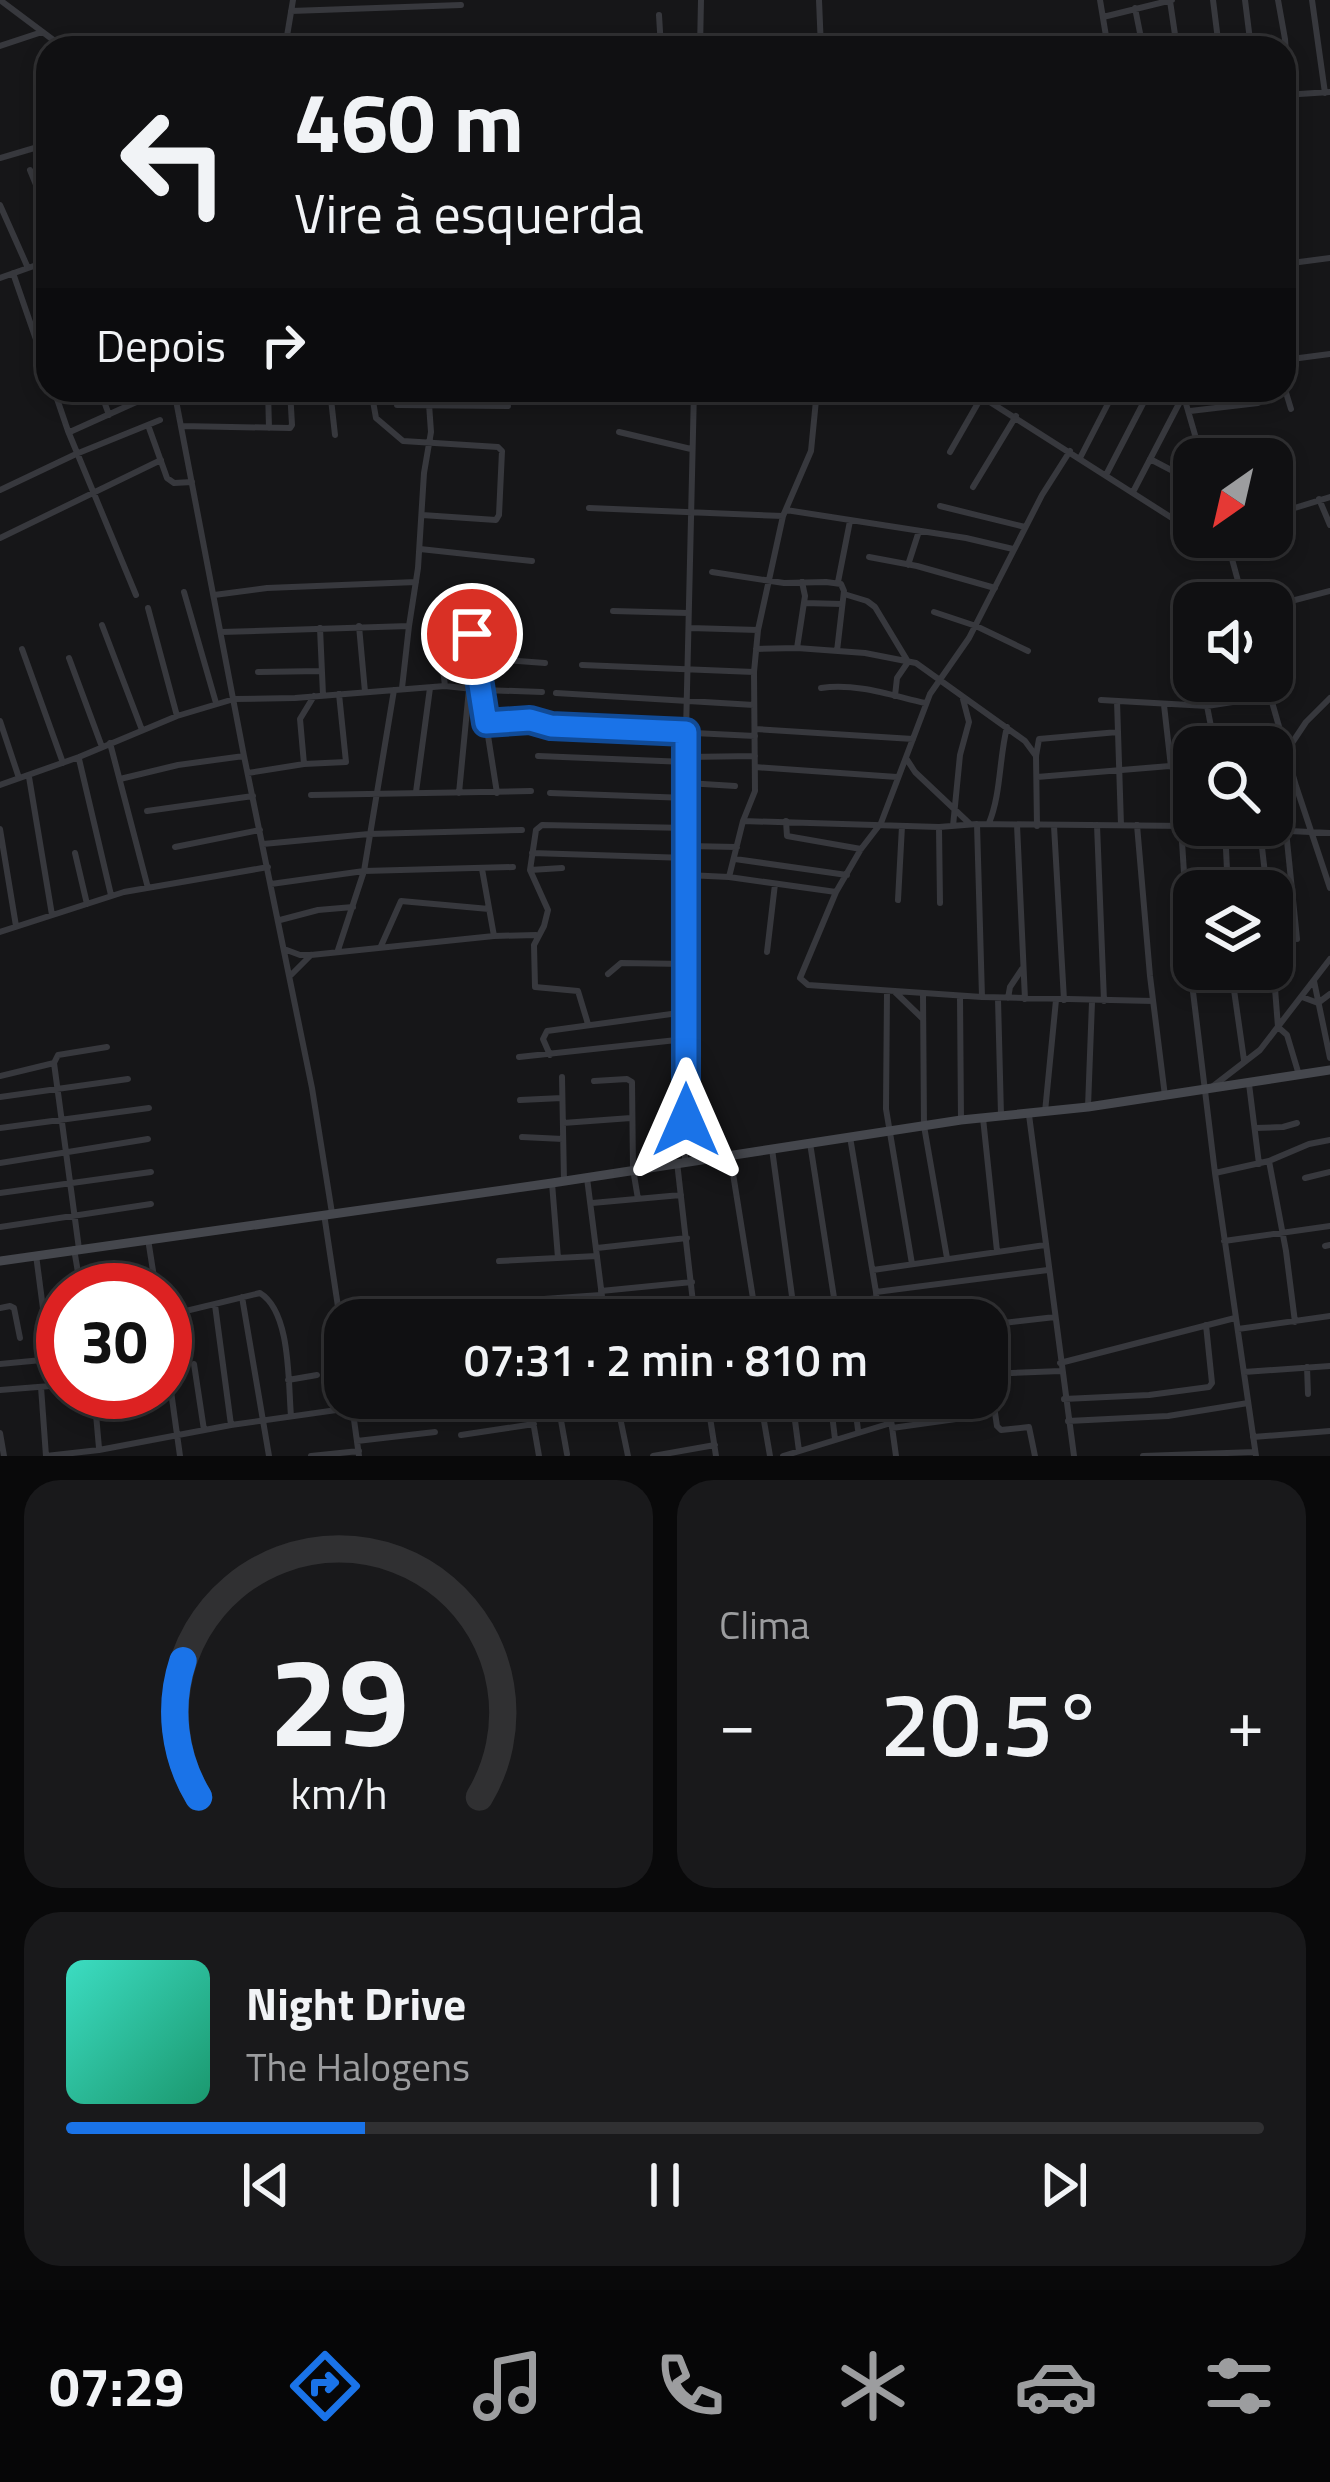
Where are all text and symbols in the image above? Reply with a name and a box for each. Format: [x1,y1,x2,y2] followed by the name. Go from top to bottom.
[294,57,524,185] text: 460 m
[96,84,252,240] icon: left
[294,172,644,254] text: Vire à esquerda
[96,311,226,379] text: Depois
[250,312,316,378] icon: right
[1173,438,1293,558] north arrow
[1173,438,1293,990] map controls
[1173,582,1293,702] button: sound
[421,583,523,685] pin
[439,601,505,667] icon: arrive
[1173,726,1293,846] button: search
[1173,870,1293,990] button: layers
[623,1057,749,1183] position arrow
[36,1263,192,1419] speed limit sign: 30
[464,1325,868,1393] text: 07:31 · 2 min · 810 m
[719,1595,810,1654] text: Clima
[269,1605,408,1794] text: 29
[880,1654,1103,1791] text: 20.5°
[719,1672,756,1773] text: −
[1227,1672,1264,1773] text: +
[290,1760,387,1826] text: km/h
[246,1969,466,2037] text: Night Drive
[246,2037,470,2096] text: The Halogens
[233,2152,299,2218] icon: previous
[632,2152,698,2218] icon: pause
[1031,2152,1097,2218] icon: next
[283,2344,367,2428] icon: directions
[466,2344,550,2428] icon: music
[648,2344,732,2428] icon: phone
[831,2344,915,2428] icon: climate
[1014,2344,1098,2428] icon: car
[1197,2344,1281,2428] icon: filters
[49,2345,184,2427] text: 07:29

